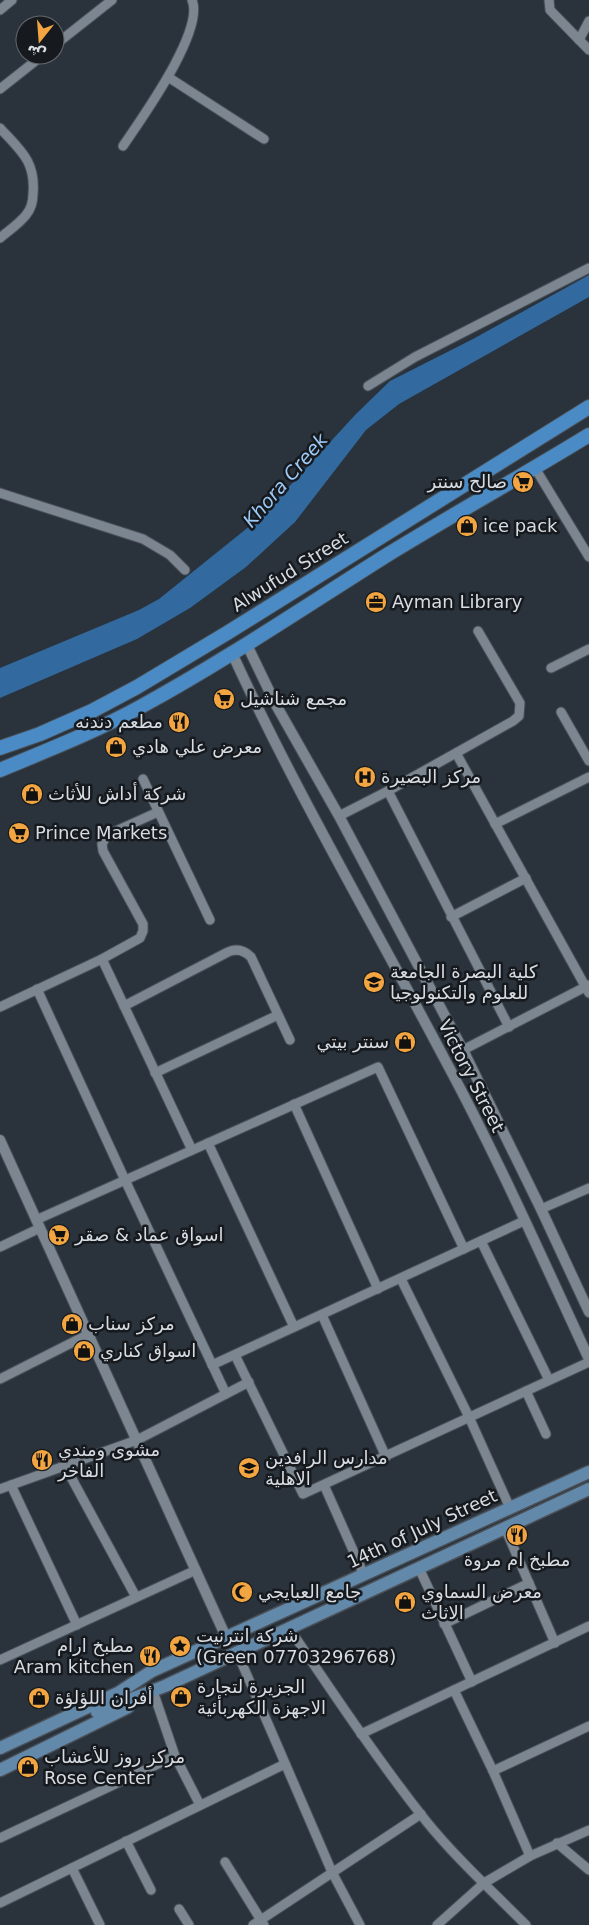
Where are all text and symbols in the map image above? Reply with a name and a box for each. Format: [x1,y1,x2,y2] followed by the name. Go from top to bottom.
[15,15,65,65] north arrow
[25,42,48,63] text: ش
[238,428,332,531] water label: Khora Creek
[511,470,535,494] supermarket icon: صالح سنتر
[427,471,507,493] place label: صالح سنتر
[455,514,479,538] shop icon: ice pack
[483,515,558,536] place label: ice pack
[228,527,352,616] street label: Alwufud Street
[364,590,388,614] office icon: Ayman Library
[392,591,523,612] place label: Ayman Library
[212,687,236,711] supermarket icon: مجمع شناشيل
[240,688,347,710] place label: مجمع شناشيل
[167,710,191,734] restaurant icon: مطعم دندنه
[75,711,163,733] place label: مطعم دندنه
[104,735,128,759] shop icon: معرض علي هادي
[132,736,262,758] place label: معرض علي هادي
[353,765,377,789] hospital icon: مركز البصيرة
[381,766,481,788] place label: مركز البصيرة
[20,782,44,806] shop icon: شركة أداش للأثاث
[48,782,186,805] place label: شركة أداش للأثاث
[7,821,31,845] supermarket icon: Prince Markets
[35,822,167,843] place label: Prince Markets
[390,961,538,1004] place label: كلية البصرة الجامعة للعلوم والتكنولوجيا
[362,970,386,994] school or university icon: كلية البصرة الجامعة للعلوم والتكنولوجيا
[434,1016,509,1135] street label: Victory Street
[393,1030,417,1054] shop icon: سنتر بيتي
[317,1031,389,1053] place label: سنتر بيتي
[47,1223,71,1247] supermarket icon: اسواق عماد & صقر
[74,1224,224,1246] place label: اسواق عماد & صقر
[60,1312,84,1336] shop icon: مركز سناب
[88,1313,175,1335] place label: مركز سناب
[72,1339,96,1363] shop icon: اسواق كناري
[100,1340,196,1362] place label: اسواق كناري
[57,1439,160,1482] place label: مشوى ومندي الفاخر
[265,1447,388,1489] place label: مدارس الرافدين اﻻهلية
[30,1448,54,1472] restaurant icon: مشوى ومندي الفاخر
[237,1456,261,1480] school or university icon: مدارس الرافدين اﻻهلية
[344,1485,500,1572] street label: 14th of July Street
[505,1523,529,1547] restaurant icon: مطبخ ام مروة
[464,1549,570,1571] place label: مطبخ ام مروة
[230,1580,254,1604] mosque icon: جامع العبايجي
[258,1581,361,1603] place label: جامع العبايجي
[421,1581,542,1623] place label: معرض السماوي الاثاث
[393,1590,417,1614] shop icon: معرض السماوي الاثاث
[196,1625,396,1667] place label: شركة انترنيت (Green 07703296768)
[168,1634,192,1658] place icon: شركة انترنيت (Green 07703296768)
[14,1635,134,1677] place label: مطبخ ارام Aram kitchen
[138,1644,162,1668] restaurant icon: مطبخ ارام Aram kitchen
[197,1676,326,1719] place label: الجزيرة لتجارة الاجهزة الكهربأئية
[169,1685,193,1709] shop icon: الجزيرة لتجارة الاجهزة الكهربأئية
[27,1686,51,1710] shop icon: أفران اللؤلؤة
[55,1686,152,1709] place label: أفران اللؤلؤة
[44,1746,185,1788] place label: مركز روز للأعشاب Rose Center
[16,1755,40,1779] shop icon: مركز روز للأعشاب Rose Center

